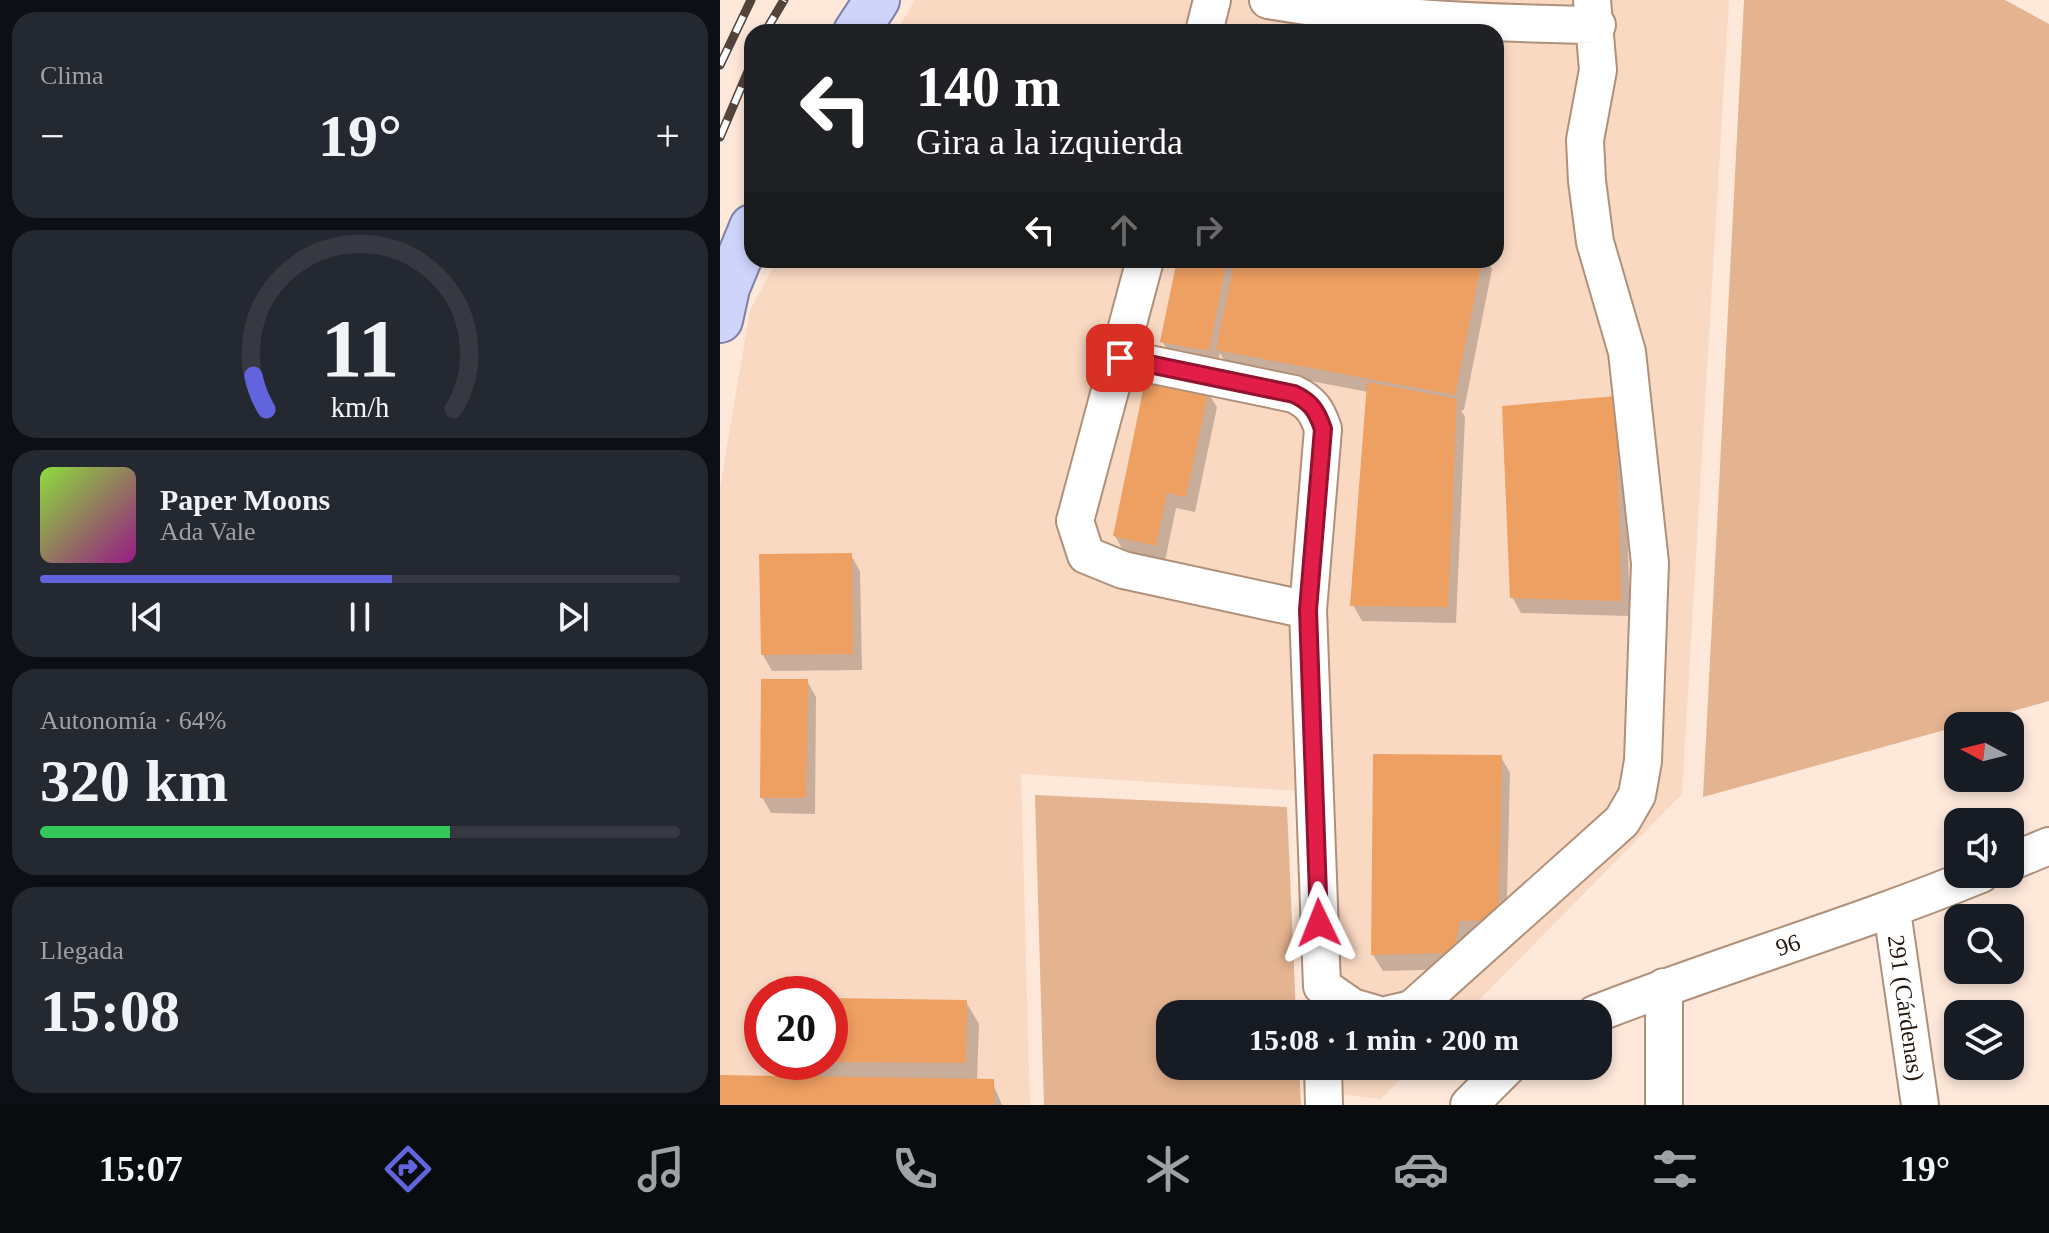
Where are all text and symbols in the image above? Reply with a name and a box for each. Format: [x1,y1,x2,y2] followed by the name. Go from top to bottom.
[784,56,888,160] icon: left
[916,56,1061,118] text: 140 m
[40,61,104,90] text: Clima
[318,103,402,169] text: 19°
[40,112,65,161] text: −
[655,112,680,161] text: +
[916,122,1183,162] text: Gira a la izquierda
[1018,208,1062,252] icon: left
[1102,208,1146,252] icon: ahead
[1186,208,1230,252] icon: right
[321,302,399,394] text: 11
[1086,324,1154,392] pin
[1098,336,1142,380] icon: arrive
[331,392,389,423] text: km/h
[160,483,330,516] text: Paper Moons
[160,517,256,546] text: Ada Vale
[125,595,169,639] icon: previous
[338,595,382,639] icon: pause
[551,595,595,639] icon: next
[40,706,226,735] text: Autonomía · 64%
[1944,712,2024,792] north arrow
[1944,712,2024,1080] map controls
[40,748,228,814] text: 320 km
[1944,808,2024,888] button: sound
[1277,881,1361,965] position arrow
[1944,904,2024,984] button: search
[1773,929,1803,961] street label: 96
[1883,933,1929,1083] street label: 291 (Cárdenas)
[40,936,124,965] text: Llegada
[744,976,848,1080] speed limit sign: 20
[40,978,180,1044] text: 15:08
[1944,1000,2024,1080] button: layers
[1249,1023,1519,1056] text: 15:08 · 1 min · 200 m
[380,1141,436,1197] icon: directions
[633,1141,689,1197] icon: music
[887,1141,943,1197] icon: phone
[1140,1141,1196,1197] icon: climate
[1393,1141,1449,1197] icon: car
[1647,1141,1703,1197] icon: filters
[99,1149,183,1189] text: 15:07
[1900,1149,1950,1189] text: 19°

